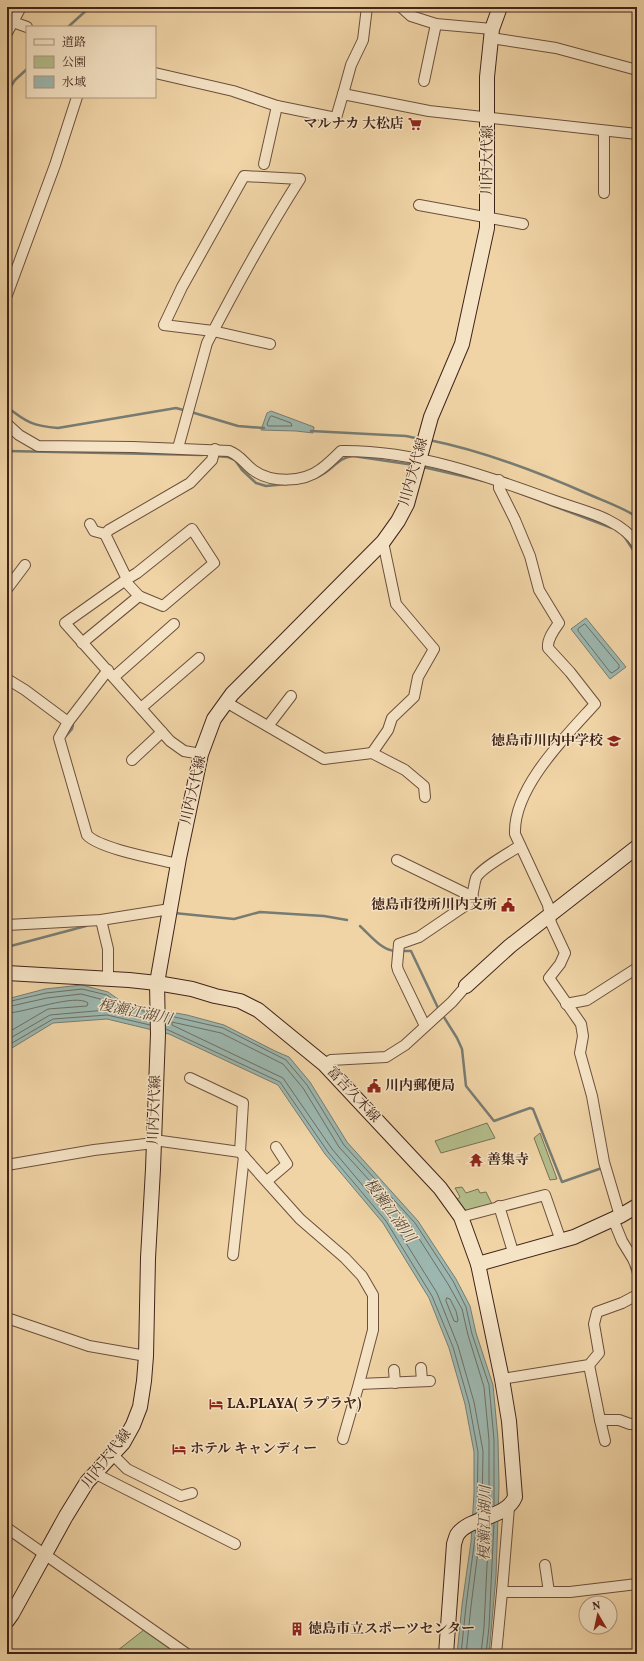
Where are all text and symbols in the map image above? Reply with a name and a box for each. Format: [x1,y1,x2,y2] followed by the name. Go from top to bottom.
[26,26,156,98] legend
[62,35,86,51] text: 道路
[62,55,86,71] text: 公園
[62,75,86,91] text: 水域
[303,115,404,134] place label: マルナカ 大松店
[407,116,423,132] supermarket icon: マルナカ 大松店
[478,125,498,195] street label: 川内大代線
[395,436,433,508] street label: 川内大代線
[491,732,603,751] place label: 徳島市川内中学校
[606,733,622,749] school or university icon: 徳島市川内中学校
[177,754,211,826] street label: 川内大代線
[371,896,497,915] place label: 徳島市役所川内支所
[500,897,516,913] public building icon: 徳島市役所川内支所
[96,995,176,1031] water label: 榎瀬江湖川
[322,1063,384,1127] street label: 富吉久木線
[144,1075,166,1145] street label: 川内大代線
[385,1077,455,1096] place label: 川内郵便局
[366,1078,382,1094] public building icon: 川内郵便局
[487,1151,529,1170] place label: 善集寺
[468,1152,484,1168] temple icon: 善集寺
[358,1174,421,1249] water label: 榎瀬江湖川
[227,1395,362,1414] place label: LA.PLAYA( ラプラヤ)
[208,1396,224,1412] hotel icon: LA.PLAYA( ラプラヤ)
[78,1426,136,1492] street label: 川内大代線
[190,1440,317,1459] place label: ホテル キャンディー
[171,1441,187,1457] hotel icon: ホテル キャンディー
[475,1483,497,1561] water label: 榎瀬江湖川
[578,1595,618,1635] north arrow
[592,1599,602,1615] text: N
[308,1620,475,1639] place label: 徳島市立スポーツセンター
[289,1621,305,1637] building icon: 徳島市立スポーツセンター

